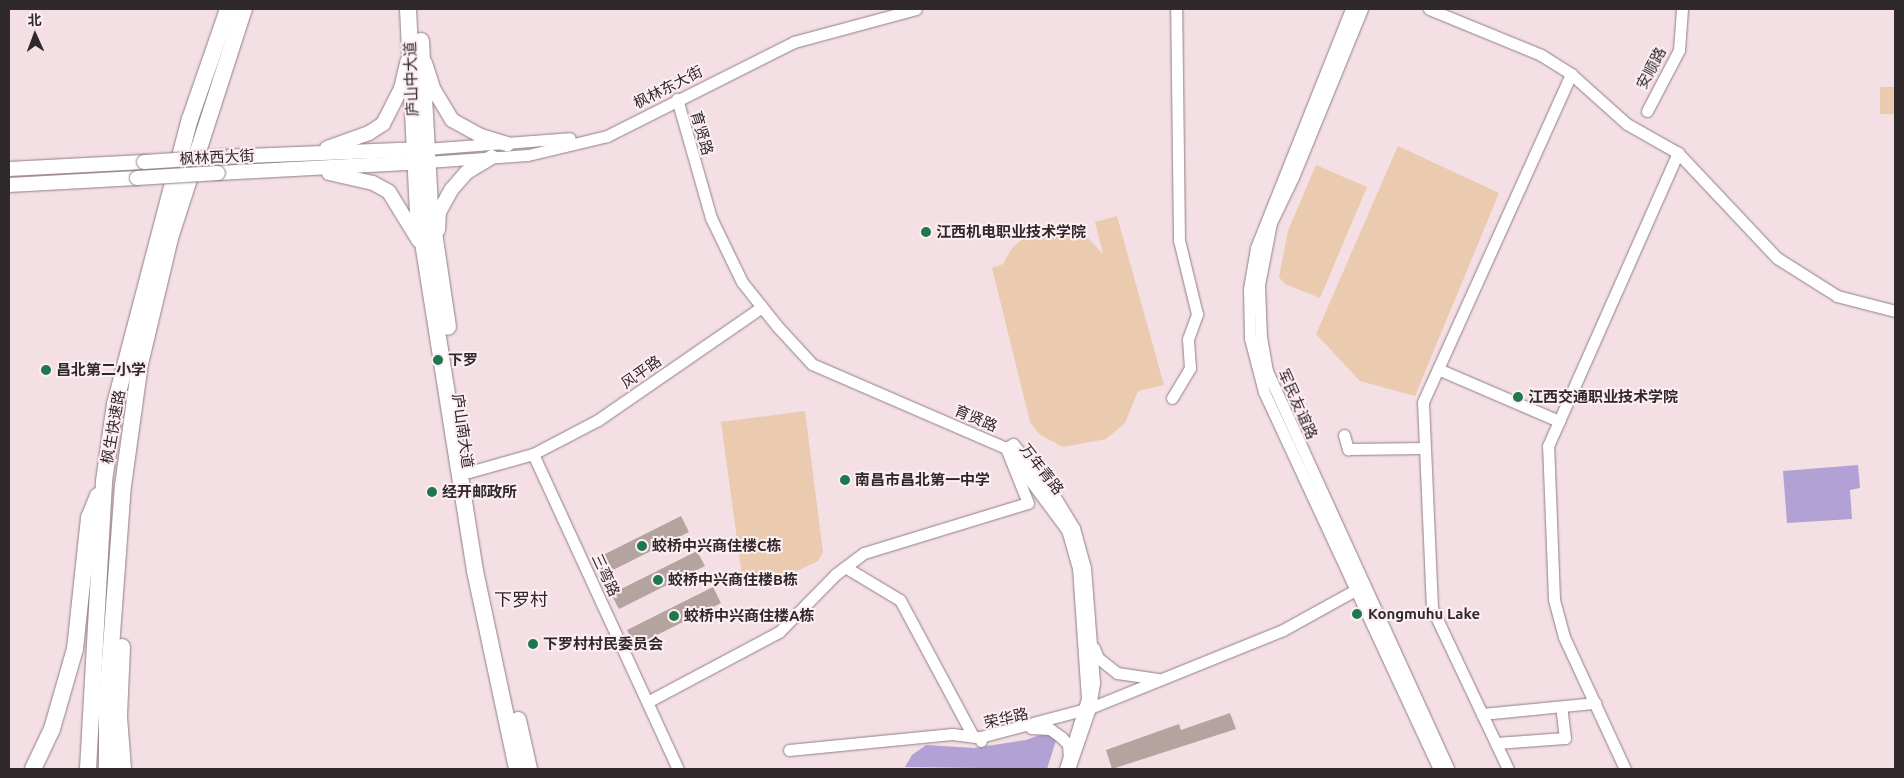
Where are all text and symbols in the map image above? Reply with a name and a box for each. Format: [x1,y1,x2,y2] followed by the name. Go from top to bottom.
[10,10,60,60] north arrow
[27,12,42,28] text: 北
[401,41,421,117] street label: 庐山中大道
[1632,44,1670,92] street label: 安顺路
[631,62,705,112] street label: 枫林东大街
[687,109,717,157] street label: 育贤路
[179,146,255,168] street label: 枫林西大街
[936,223,1086,241] place label: 江西机电职业技术学院
[920,226,932,238] marker: 江西机电职业技术学院
[448,351,478,369] place label: 下罗
[617,352,665,392] street label: 风平路
[432,354,444,366] marker: 下罗
[56,361,146,379] place label: 昌北第二小学
[40,364,52,376] marker: 昌北第二小学
[1275,366,1321,442] street label: 军民友谊路
[1528,388,1678,406] place label: 江西交通职业技术学院
[98,389,128,465] street label: 枫生快速路
[1512,391,1524,403] marker: 江西交通职业技术学院
[449,393,477,469] street label: 庐山南大道
[952,401,1000,435] street label: 育贤路
[1016,440,1068,498] street label: 万年青路
[855,471,990,489] place label: 南昌市昌北第一中学
[839,474,851,486] marker: 南昌市昌北第一中学
[442,483,517,501] place label: 经开邮政所
[426,486,438,498] marker: 经开邮政所
[652,537,782,555] place label: 蛟桥中兴商住楼C栋
[636,540,648,552] marker: 蛟桥中兴商住楼C栋
[588,551,624,599] street label: 三弯路
[668,571,798,589] place label: 蛟桥中兴商住楼B栋
[652,574,664,586] marker: 蛟桥中兴商住楼B栋
[494,588,548,610] district label: 下罗村
[1368,605,1480,623] place label: Kongmuhu Lake
[684,607,815,625] place label: 蛟桥中兴商住楼A栋
[1350,607,1364,621] marker: Kongmuhu Lake
[668,610,680,622] marker: 蛟桥中兴商住楼A栋
[543,635,663,653] place label: 下罗村村民委员会
[527,638,539,650] marker: 下罗村村民委员会
[982,704,1030,732] street label: 荣华路

